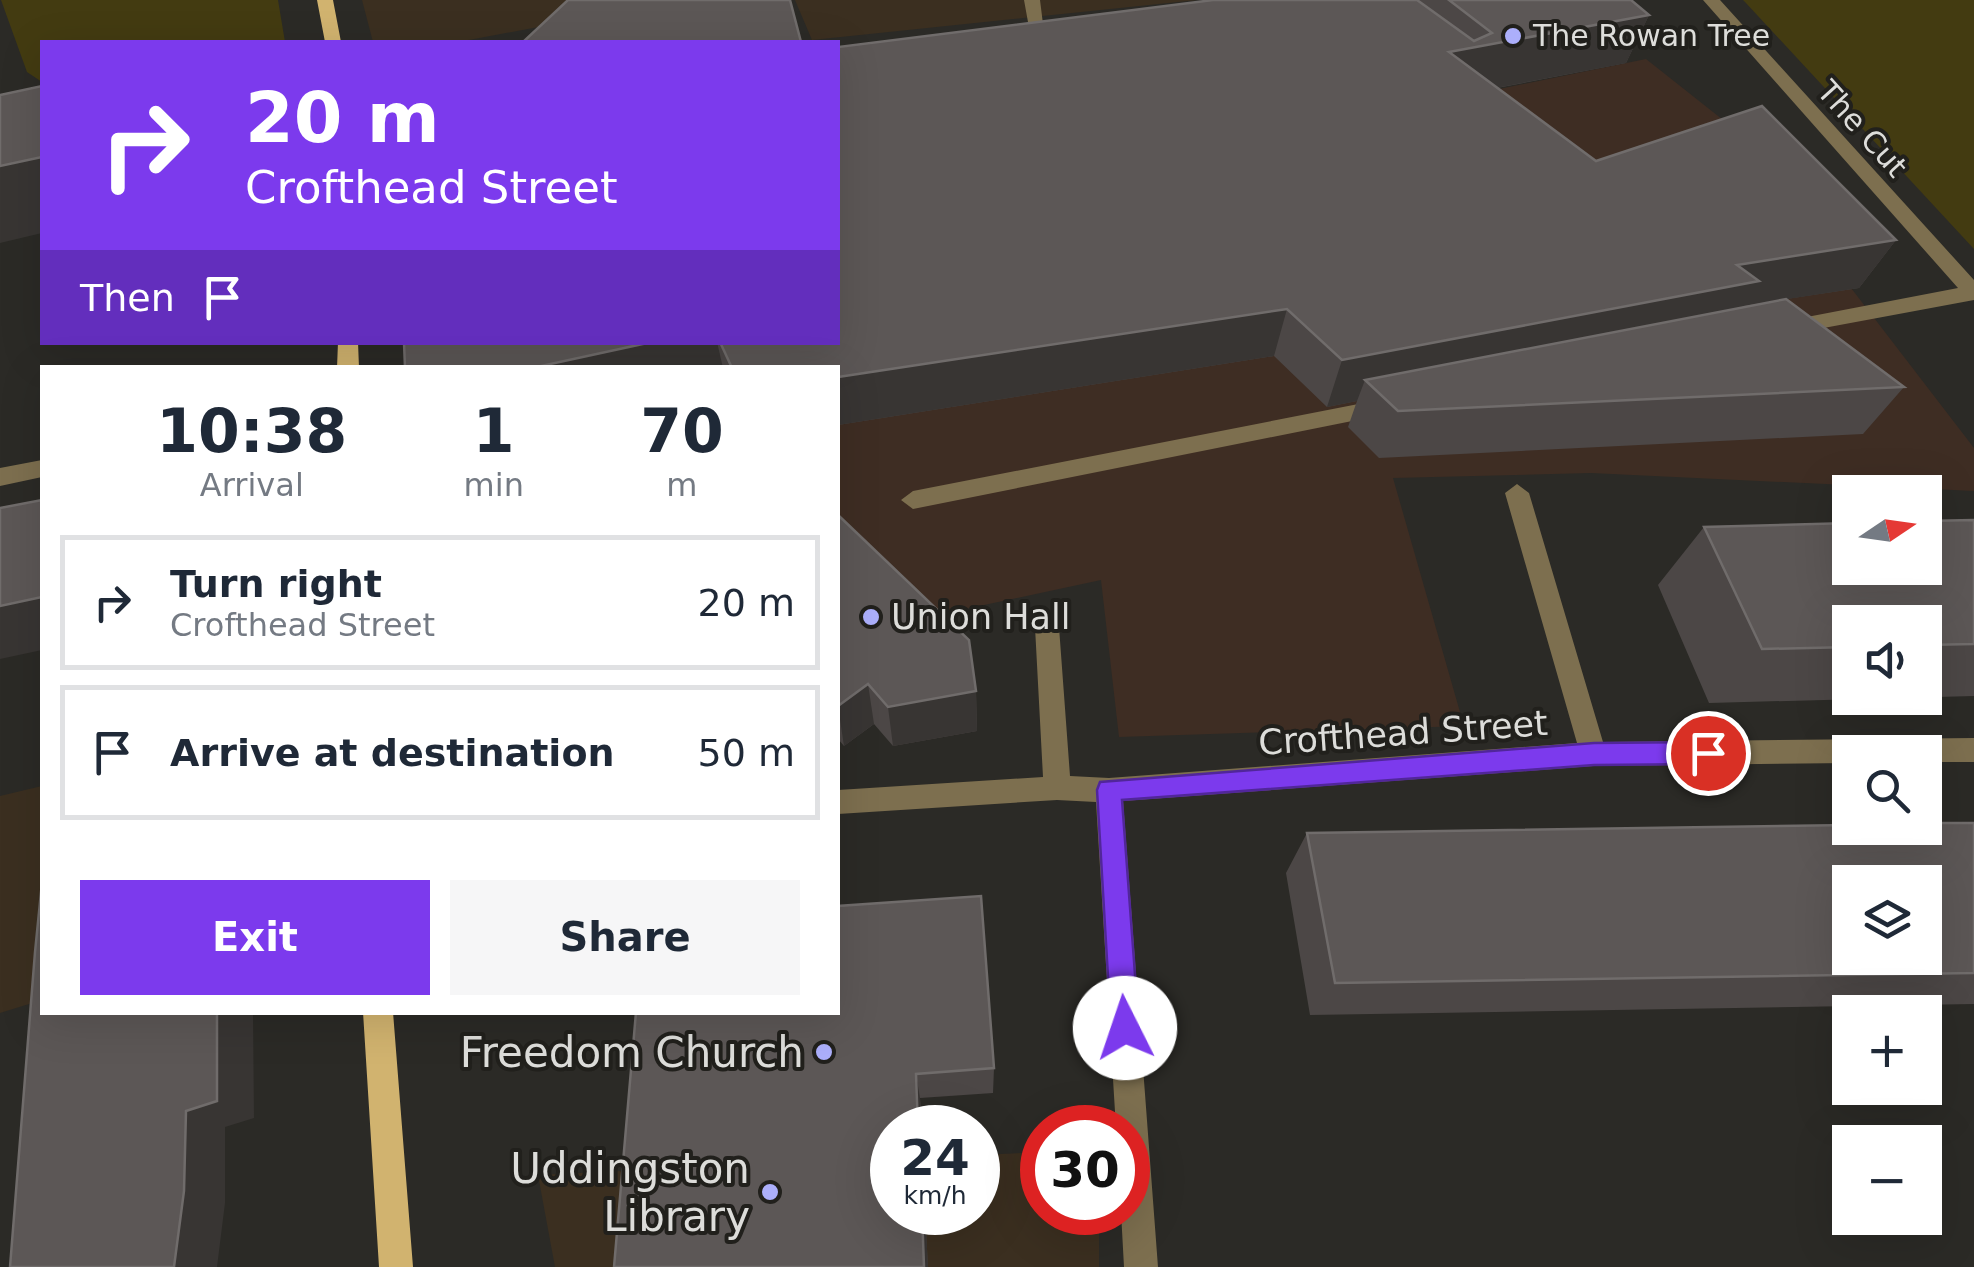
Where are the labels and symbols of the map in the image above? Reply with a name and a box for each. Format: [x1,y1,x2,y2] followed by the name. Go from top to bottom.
[1532,18,1770,53] place label: The Rowan Tree
[1502,25,1524,47] marker: The Rowan Tree
[1810,73,1915,184] street label: The Cut
[1832,475,1942,585] north arrow
[891,597,1070,637] place label: Union Hall
[860,606,882,628] marker: Union Hall
[1257,703,1549,763] street label: Crofthead Street
[1666,711,1751,796] pin
[1073,976,1177,1080] position arrow
[460,1028,804,1077] place label: Freedom Church
[813,1041,835,1063] marker: Freedom Church
[1020,1105,1150,1235] speed limit sign: 30
[510,1144,750,1241] place label: Uddingston Library
[759,1181,781,1203] marker: Uddingston Library

